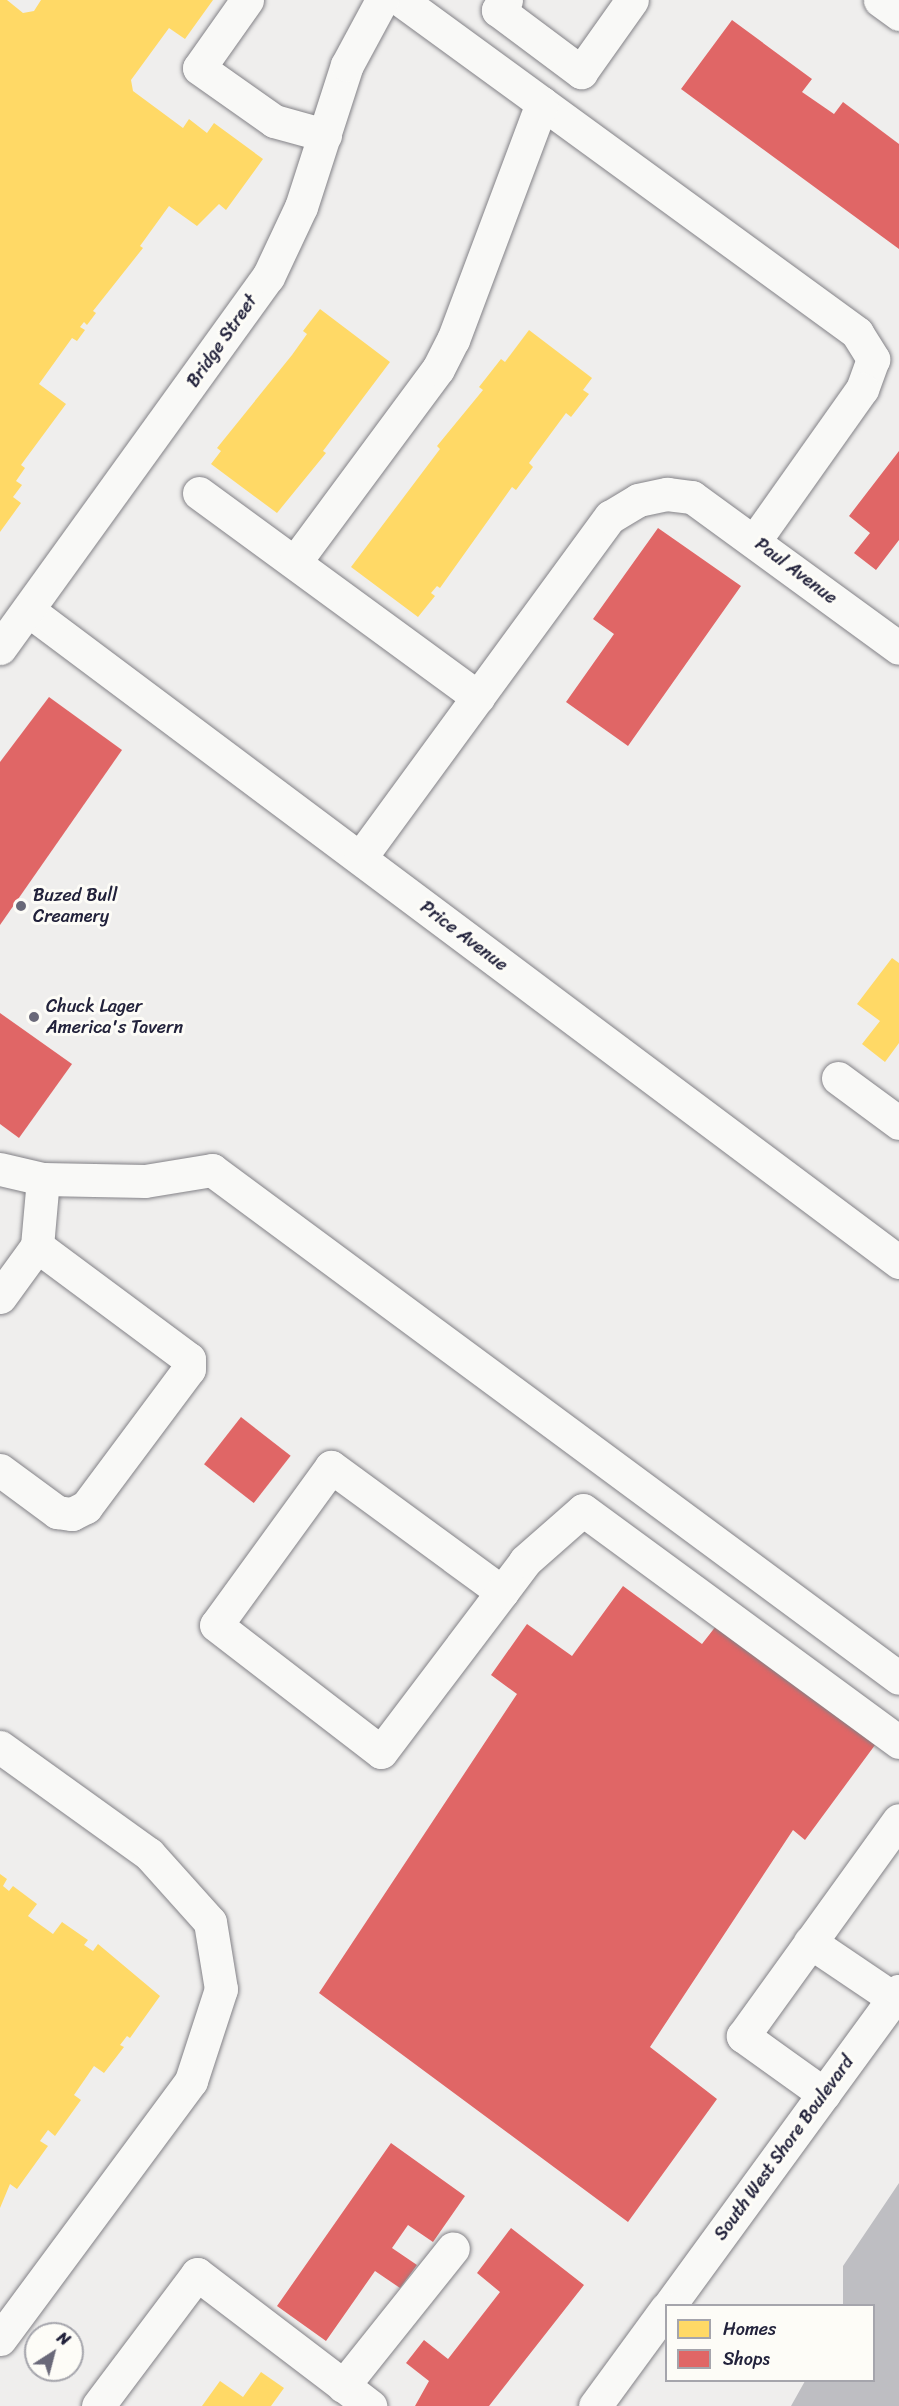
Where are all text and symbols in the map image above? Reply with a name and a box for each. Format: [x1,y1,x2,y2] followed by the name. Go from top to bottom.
[182,290,262,392] street label: Bridge Street
[751,533,841,609] street label: Paul Avenue
[33,885,117,928] place label: Buzed Bull Creamery
[416,896,512,976] street label: Price Avenue
[14,899,28,913] marker: Buzed Bull Creamery
[46,996,183,1038] place label: Chuck Lager America's Tavern
[27,1010,41,1024] marker: Chuck Lager America's Tavern
[709,2050,859,2246] street label: South West Shore Boulevard
[665,2304,875,2382] legend
[723,2313,776,2345] text: Homes
[24,2322,84,2382] north arrow
[51,2324,77,2354] text: N
[723,2343,770,2375] text: Shops

